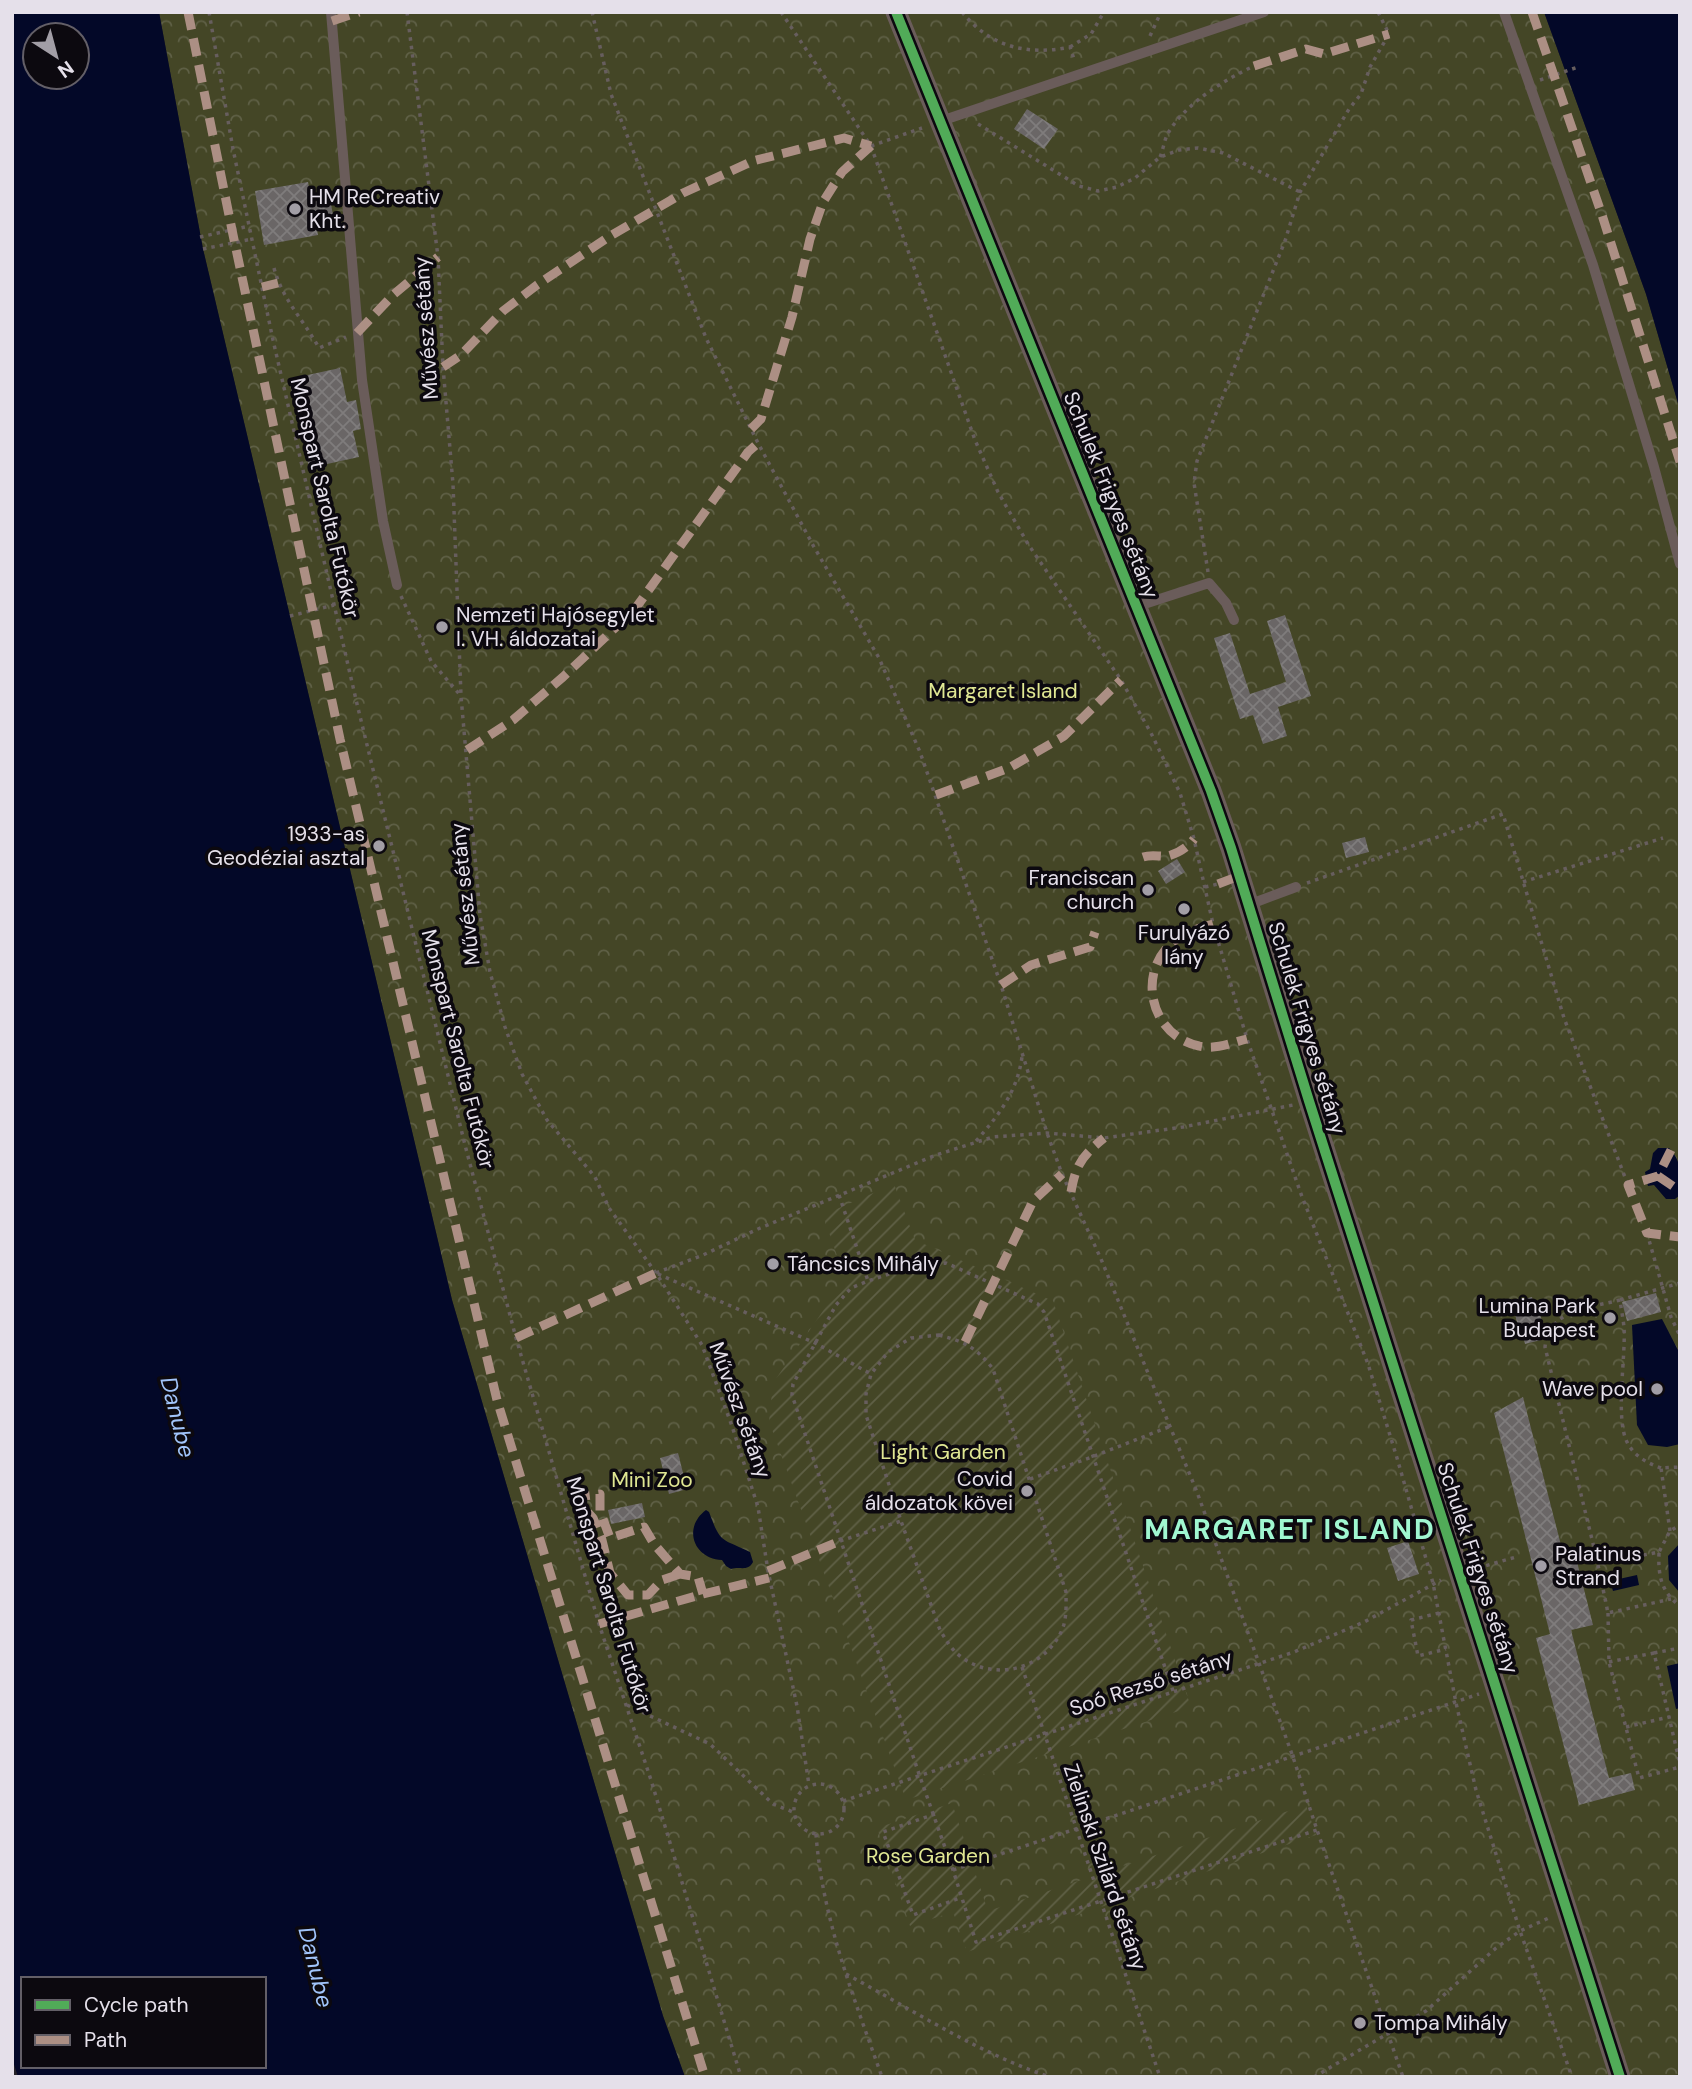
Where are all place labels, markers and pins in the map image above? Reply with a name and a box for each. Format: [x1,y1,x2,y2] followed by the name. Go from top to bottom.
[309,183,440,235] place label: HM ReCreativ Kht.
[287,201,303,217] marker: HM ReCreativ Kht.
[456,601,655,653] place label: Nemzeti Hajósegylet I. VH. áldozatai
[434,619,450,635] marker: Nemzeti Hajósegylet I. VH. áldozatai
[207,820,365,872] place label: 1933-as Geodéziai asztal
[371,838,387,854] marker: 1933-as Geodéziai asztal
[1028,864,1134,916] place label: Franciscan church
[1140,882,1156,898] marker: Franciscan church
[1176,901,1192,917] marker: Furulyázó lány
[1138,919,1230,971] place label: Furulyázó lány
[787,1250,939,1278] place label: Táncsics Mihály
[765,1256,781,1272] marker: Táncsics Mihály
[1479,1292,1596,1344] place label: Lumina Park Budapest
[1602,1310,1618,1326] marker: Lumina Park Budapest
[1542,1375,1643,1403] place label: Wave pool
[1649,1381,1665,1397] marker: Wave pool
[865,1465,1013,1517] place label: Covid áldozatok kövei
[1019,1483,1035,1499] marker: Covid áldozatok kövei
[1555,1540,1642,1592] place label: Palatinus Strand
[1533,1558,1549,1574] marker: Palatinus Strand
[1374,2009,1508,2037] place label: Tompa Mihály
[1352,2015,1368,2031] marker: Tompa Mihály

